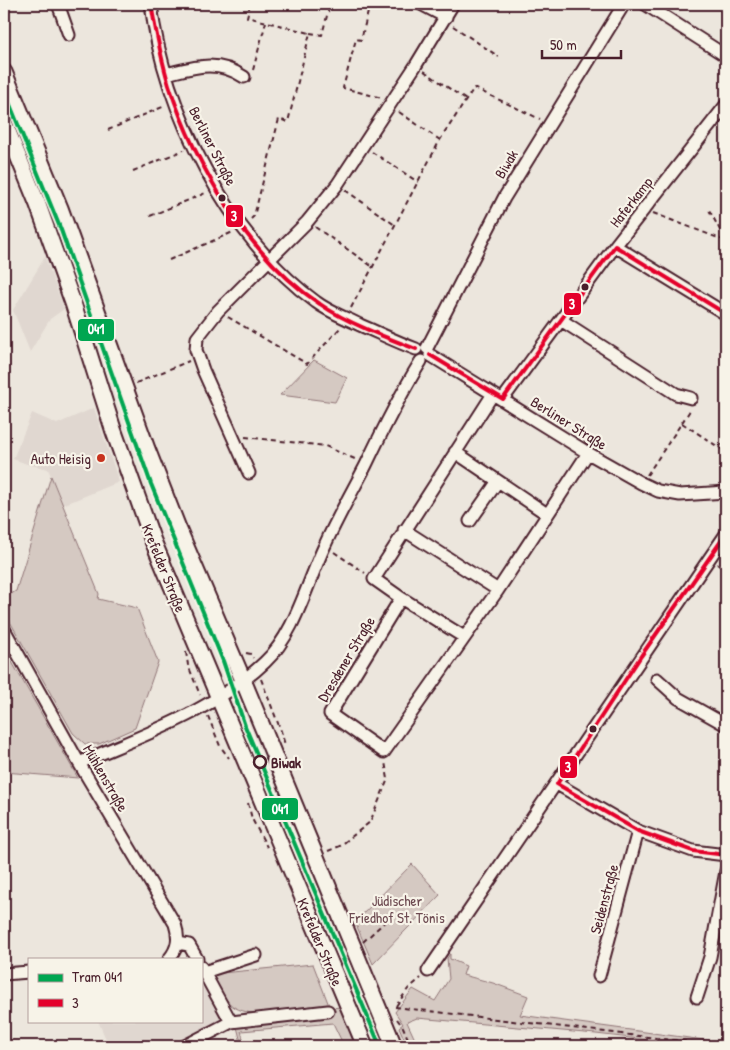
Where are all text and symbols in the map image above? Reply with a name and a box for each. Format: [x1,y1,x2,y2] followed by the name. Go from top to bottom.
[542,28,621,60] scale bar
[550,34,577,55] text: 50 m
[184,103,242,189] street label: Berliner Straße
[489,146,523,182] street label: Biwak
[605,172,658,232] street label: Haferkamp
[217,193,227,203] unlabelled marker
[225,204,244,228] line badge: 3
[231,206,238,225] text: 3
[580,282,590,292] unlabelled marker
[563,292,582,316] line badge: 3
[569,294,576,313] text: 3
[77,318,115,342] line badge: 041
[88,319,104,338] text: 041
[527,391,611,455] street label: Berliner Straße
[31,448,91,469] place label: Auto Heisig
[95,452,107,464] marker: Auto Heisig
[137,521,191,615] street label: Krefelder Straße
[312,612,380,706] street label: Dresdener Straße
[588,724,598,734] unlabelled marker
[78,741,134,816] street label: Mühlenstraße
[271,752,302,773] place label: Biwak
[253,755,267,769] marker: Biwak
[559,755,578,779] line badge: 3
[565,757,572,776] text: 3
[261,797,299,821] line badge: 041
[272,799,288,818] text: 041
[585,862,623,936] street label: Seidenstraße
[348,890,445,928] park label: Jüdischer Friedhof St. Tönis
[292,895,348,989] street label: Krefelder Straße
[28,958,202,1022] legend
[72,966,122,987] text: Tram 041
[72,992,79,1013] text: 3

